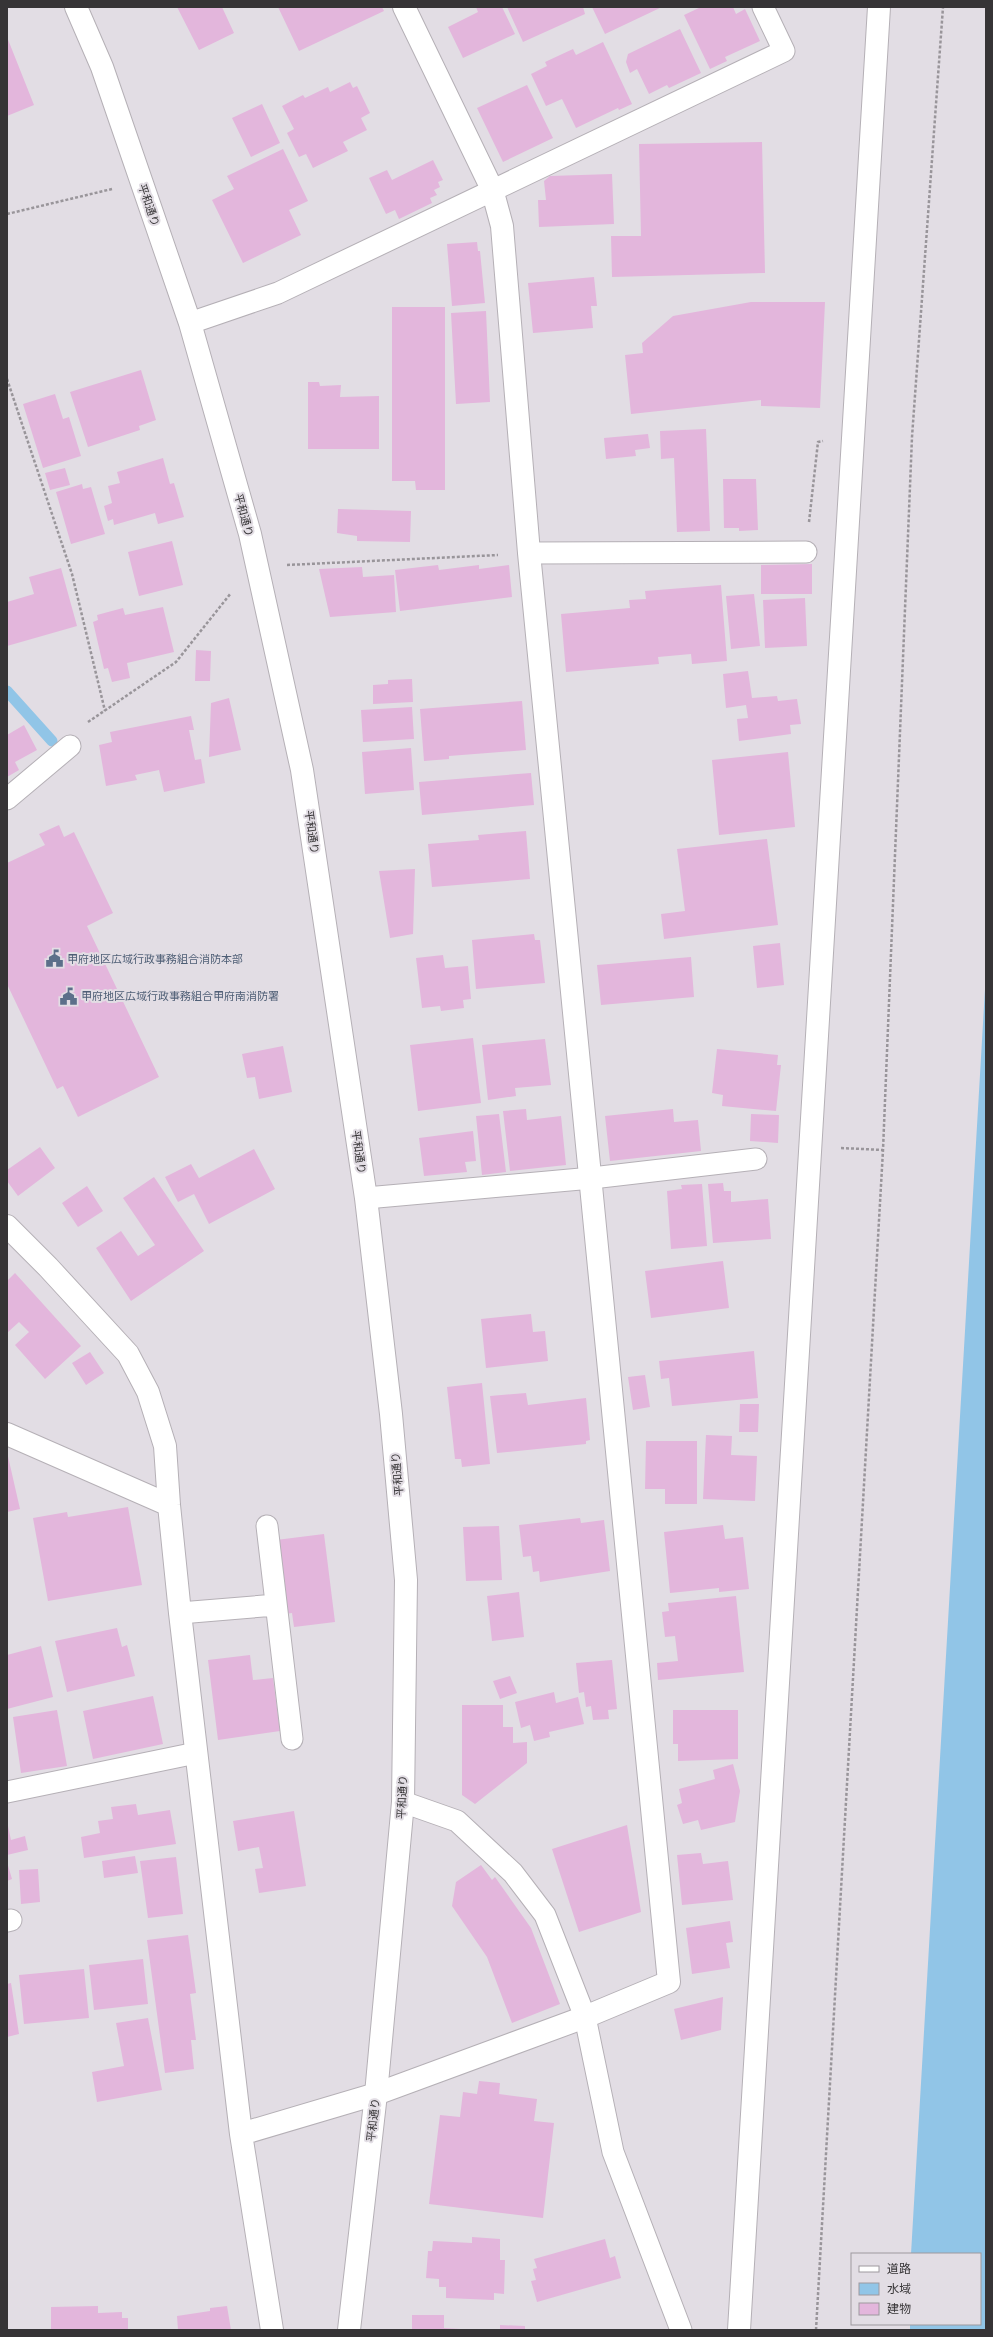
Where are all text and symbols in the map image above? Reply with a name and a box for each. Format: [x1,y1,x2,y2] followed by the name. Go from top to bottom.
[135,182,163,228] street label: 平和通り
[232,492,256,538] street label: 平和通り
[302,809,322,855] street label: 平和通り
[44,949,64,969] public building icon: 甲府地区広域行政事務組合消防本部
[67,952,243,966] place label: 甲府地区広域行政事務組合消防本部
[58,986,78,1006] public building icon: 甲府地区広域行政事務組合甲府南消防署
[81,989,279,1003] place label: 甲府地区広域行政事務組合甲府南消防署
[349,1129,369,1175] street label: 平和通り
[388,1451,406,1497] street label: 平和通り
[394,1775,410,1819] street label: 平和通り
[363,2097,383,2143] street label: 平和通り
[851,2253,981,2325] legend
[887,2261,911,2276] text: 道路
[887,2281,911,2296] text: 水域
[887,2301,911,2316] text: 建物

